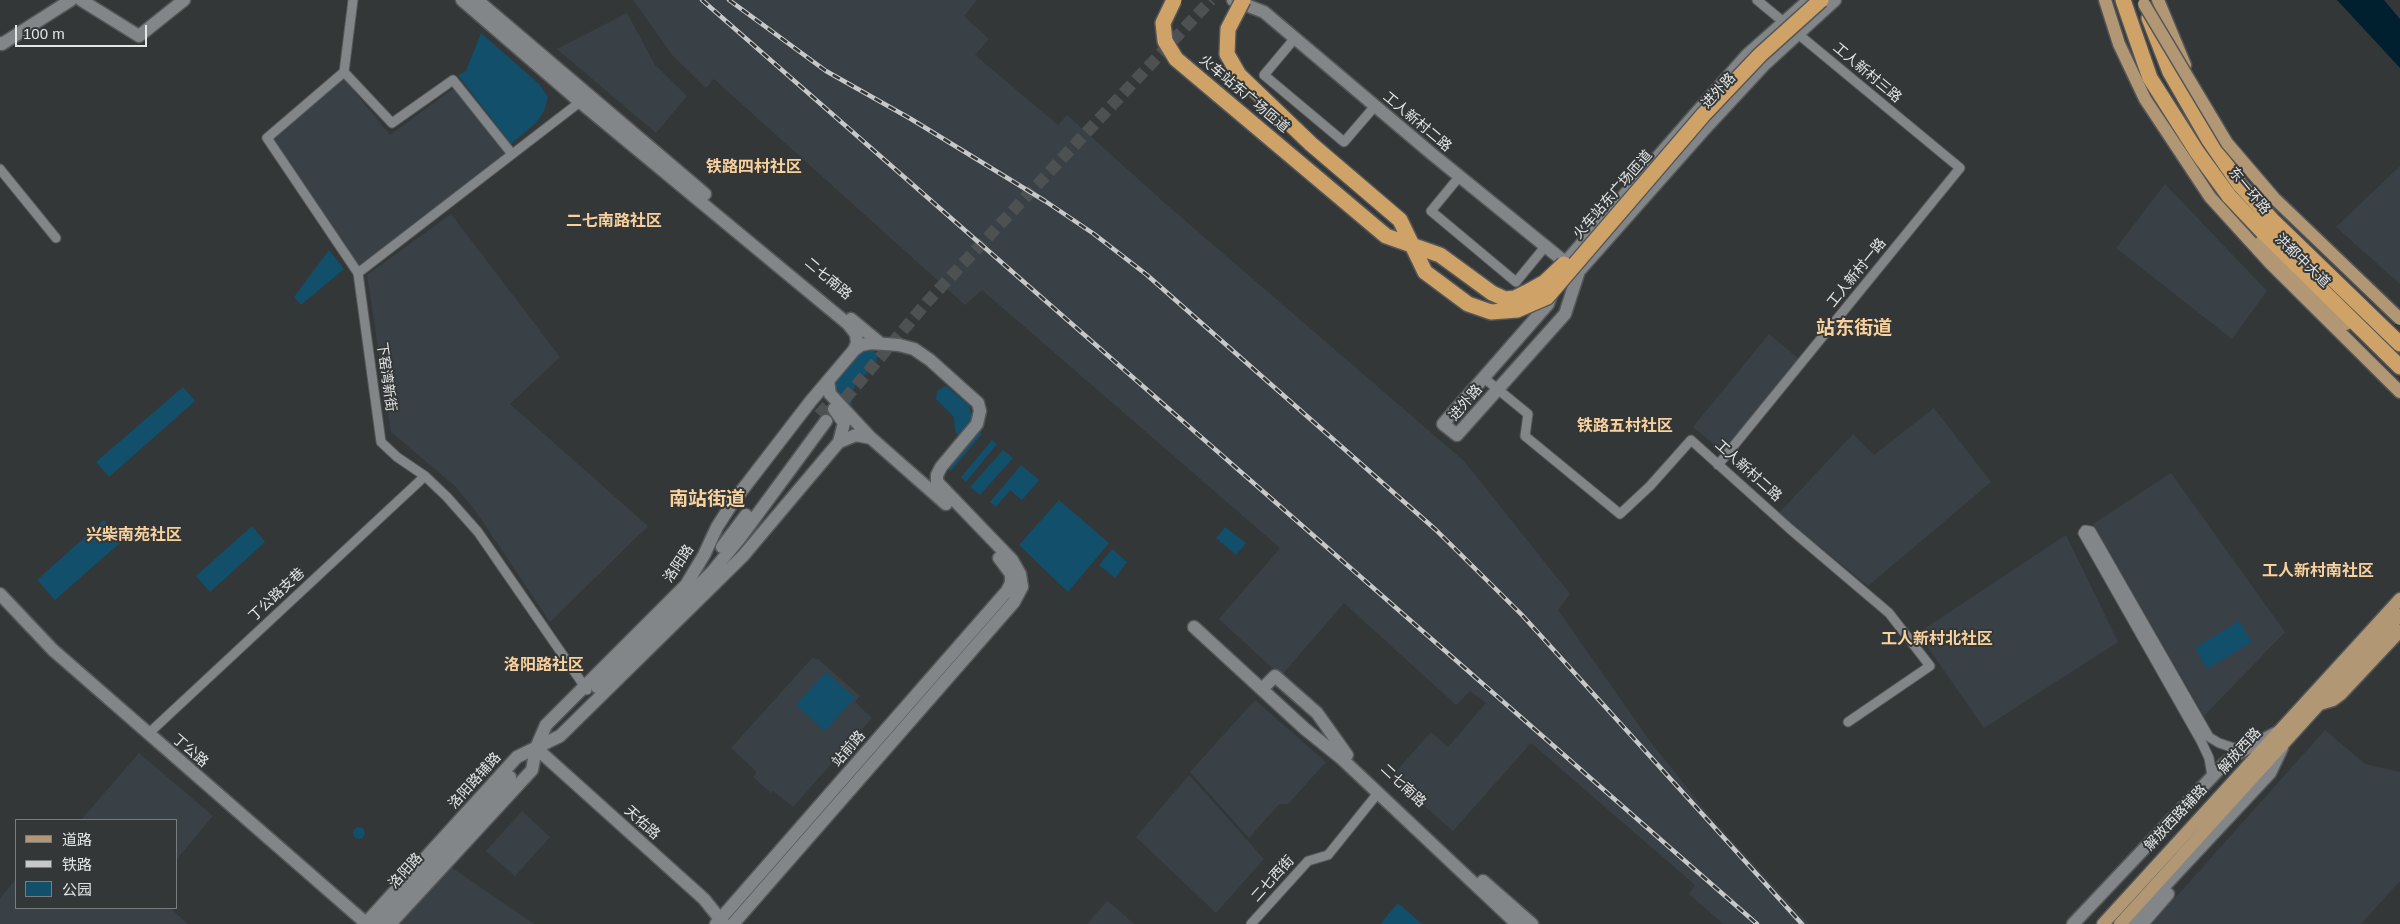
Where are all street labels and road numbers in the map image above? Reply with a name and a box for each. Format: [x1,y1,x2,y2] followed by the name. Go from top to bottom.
[1829,40,1905,106] street label: 工人新村三路
[1196,52,1292,136] street label: 火车站东广场匝道
[1699,70,1739,112] street label: 进外路
[1379,89,1455,155] street label: 工人新村二路
[1570,147,1656,243] street label: 火车站东广场匝道
[2225,164,2273,218] street label: 东一环路
[2271,231,2333,291] street label: 洪都中大道
[1824,235,1890,311] street label: 工人新村一路
[801,255,855,303] street label: 二七南路
[373,341,399,413] street label: 下窑湾新街
[1446,382,1486,424] street label: 进外路
[1711,437,1785,505] street label: 工人新村二路
[660,542,698,586] street label: 洛阳路
[246,565,308,625] street label: 丁公路支巷
[2215,725,2265,777] street label: 解放西路
[829,728,869,770] street label: 站前路
[169,731,211,771] street label: 丁公路
[445,749,505,813] street label: 洛阳路辅路
[1377,761,1429,811] street label: 二七南路
[2141,782,2211,854] street label: 解放西路辅路
[621,803,663,843] street label: 天佑路
[386,850,426,892] street label: 洛阳路
[1248,853,1298,905] street label: 二七西街

